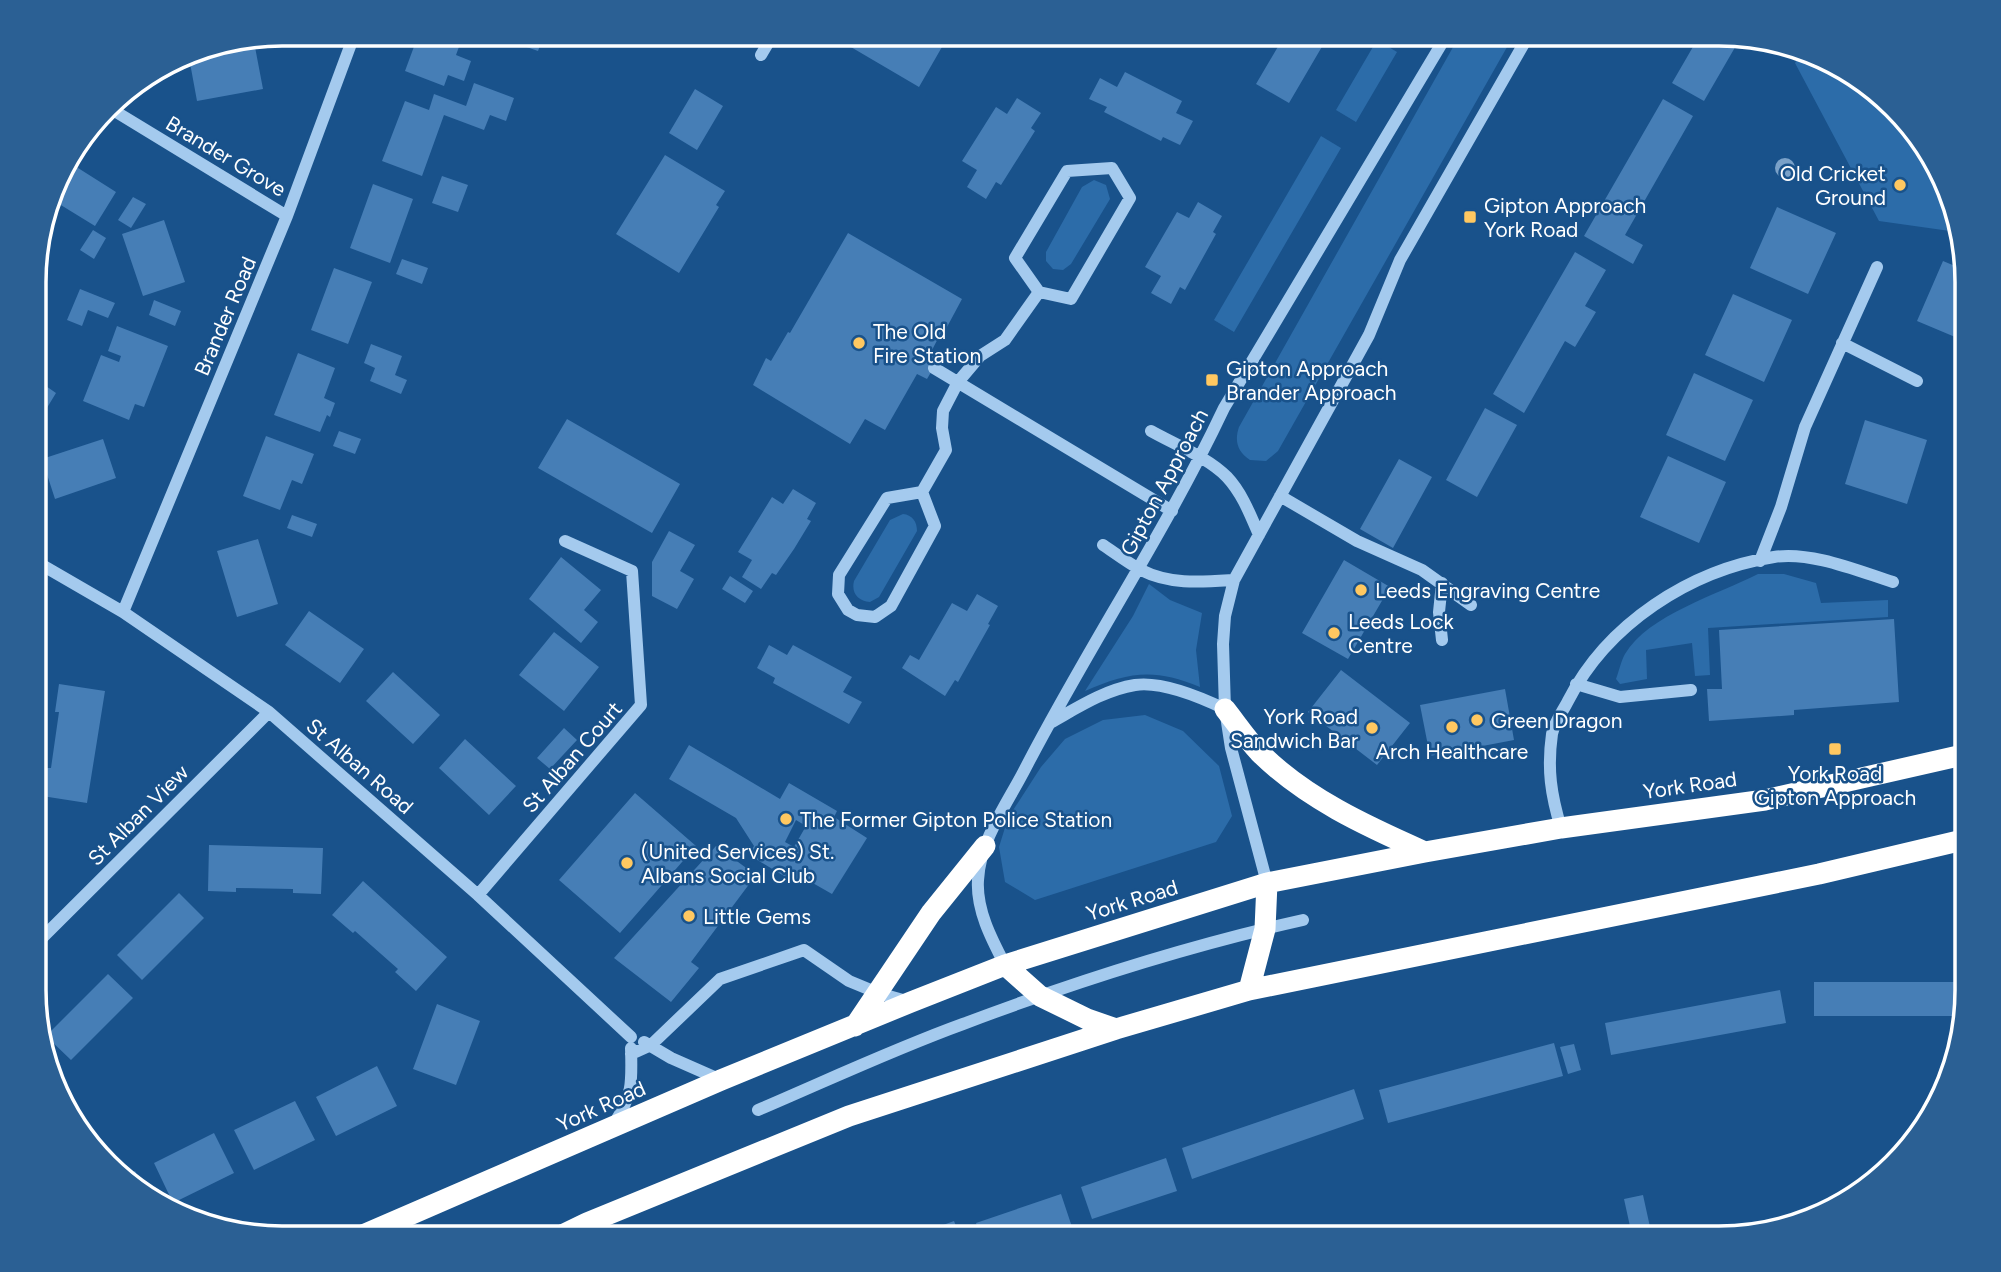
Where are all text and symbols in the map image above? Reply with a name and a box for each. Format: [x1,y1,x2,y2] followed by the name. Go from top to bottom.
[161,110,291,202] street label: Brander Grove
[1780,161,1886,210] place label: Old Cricket Ground
[1892,177,1908,193] marker: Old Cricket Ground
[1484,193,1646,242] place label: Gipton Approach York Road
[1462,209,1478,225] marker: Gipton Approach York Road
[189,253,261,379] street label: Brander Road
[873,319,981,368] place label: The Old Fire Station
[851,335,867,351] marker: The Old Fire Station
[1226,356,1397,405] place label: Gipton Approach Brander Approach
[1204,372,1220,388] marker: Gipton Approach Brander Approach
[1115,404,1213,560] street label: Gipton Approach
[1375,578,1600,603] place label: Leeds Engraving Centre
[1353,582,1369,598] marker: Leeds Engraving Centre
[1348,609,1455,658] place label: Leeds Lock Centre
[1326,625,1342,641] marker: Leeds Lock Centre
[517,696,627,818] street label: St Alban Court
[1230,704,1358,753] place label: York Road Sandwich Bar
[1491,708,1622,733] place label: Green Dragon
[1469,712,1485,728] marker: Green Dragon
[302,713,418,819] street label: St Alban Road
[1444,719,1460,735] marker: Arch Healthcare
[1364,720,1380,736] marker: York Road Sandwich Bar
[1376,739,1528,764] place label: Arch Healthcare
[1827,741,1843,757] marker: York Road Gipton Approach
[83,759,194,870] street label: St Alban View
[1754,761,1916,810] place label: York Road Gipton Approach
[1642,766,1738,804] street label: York Road
[800,807,1112,832] place label: The Former Gipton Police Station
[778,811,794,827] marker: The Former Gipton Police Station
[641,839,834,888] place label: (United Services) St. Albans Social Club
[619,855,635,871] marker: (United Services) St. Albans Social Club
[1083,874,1181,926] street label: York Road
[703,904,811,929] place label: Little Gems
[681,908,697,924] marker: Little Gems
[553,1075,649,1137] street label: York Road

